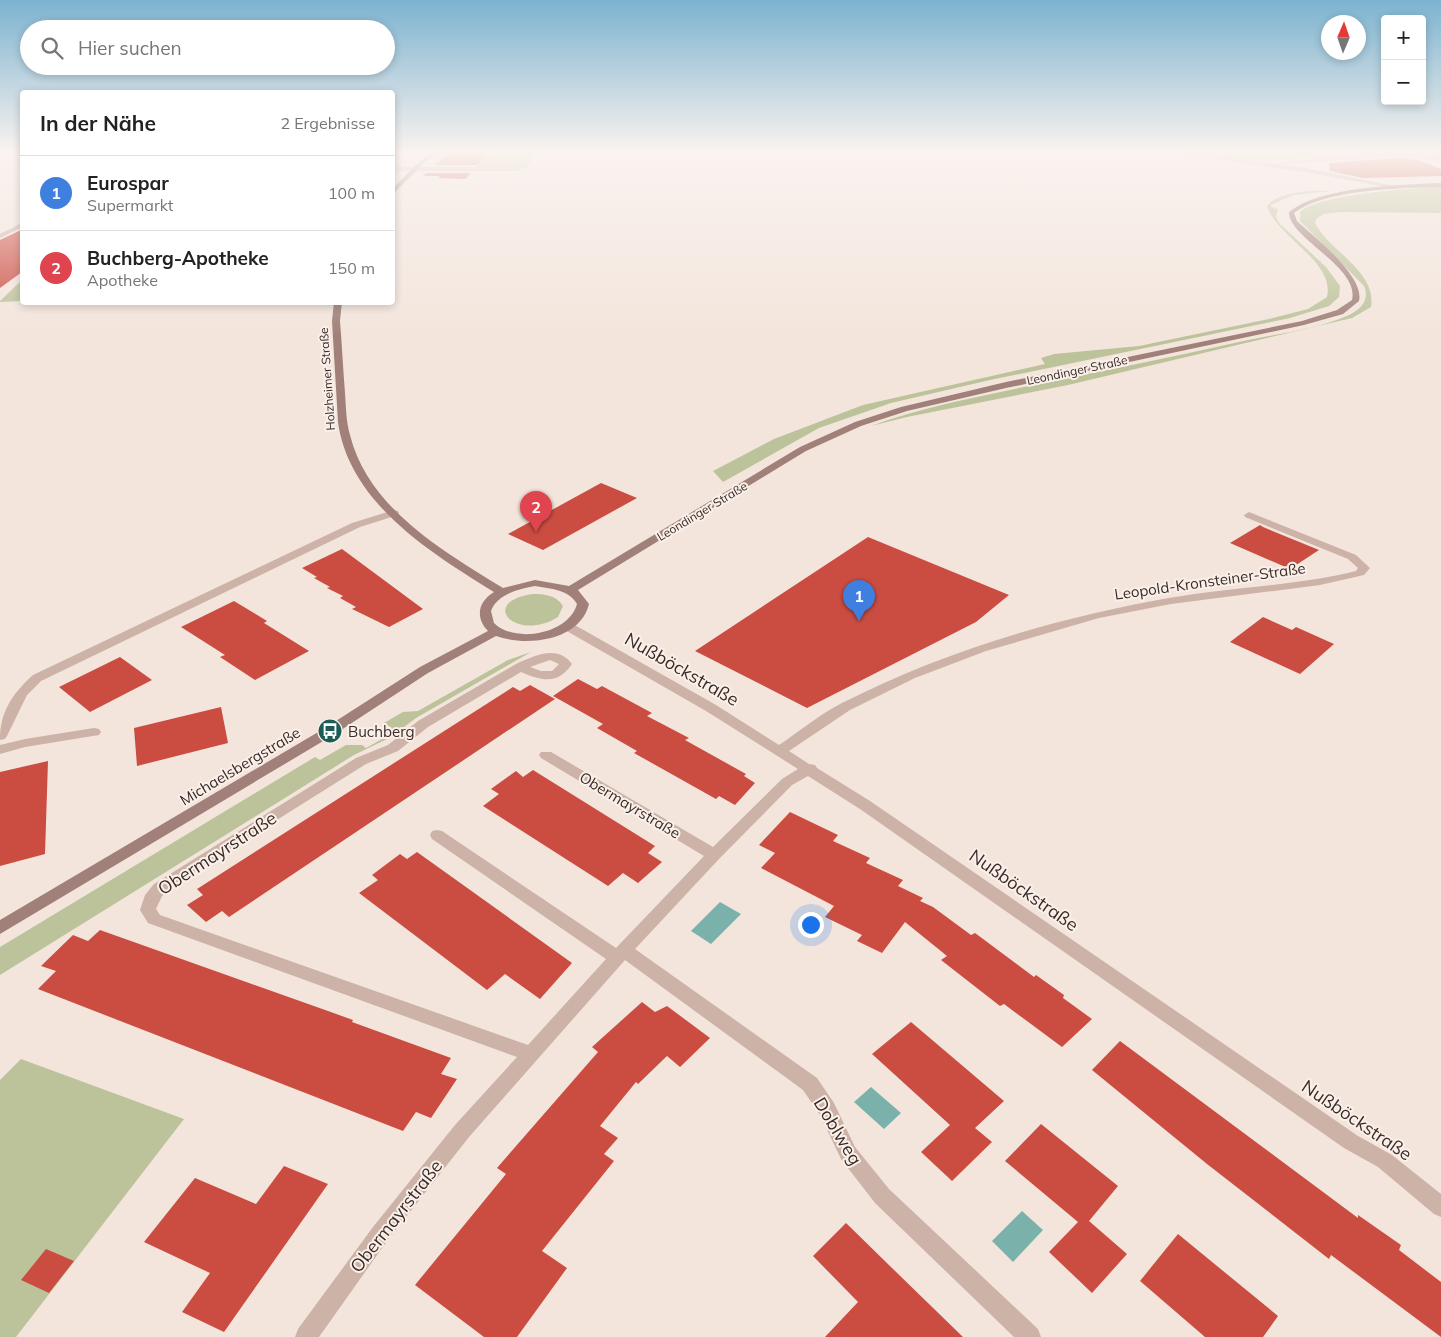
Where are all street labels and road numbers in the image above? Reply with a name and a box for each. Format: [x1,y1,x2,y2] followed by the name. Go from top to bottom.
[316,327,338,431] street label: Holzheimer Straße
[1025,352,1129,388] street label: Leondinger Straße
[654,478,750,544] street label: Leondinger Straße
[1113,558,1307,604] street label: Leopold-Kronsteiner-Straße
[621,627,743,711] street label: Nußböckstraße
[176,723,304,809] street label: Michaelsbergstraße
[576,767,684,843] street label: Obermayrstraße
[153,806,281,900] street label: Obermayrstraße
[965,844,1083,936] street label: Nußböckstraße
[1298,1075,1416,1165] street label: Nußböckstraße
[809,1093,867,1169] street label: Doblweg
[345,1155,447,1277] street label: Obermayrstraße

